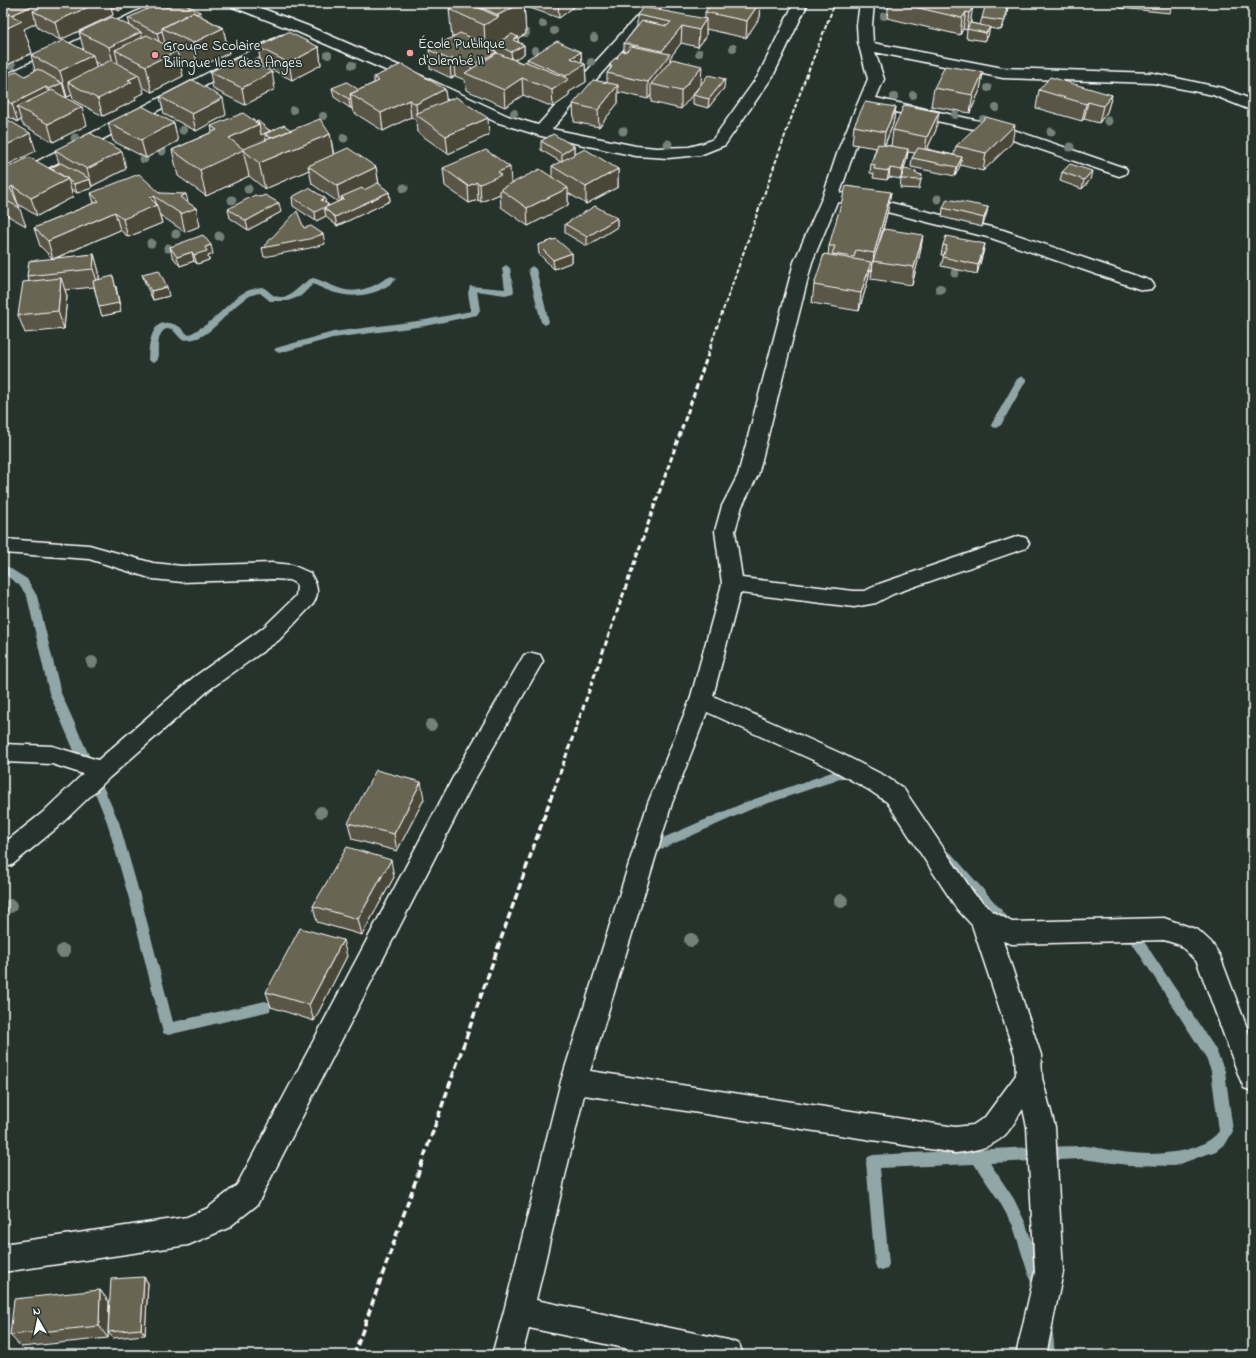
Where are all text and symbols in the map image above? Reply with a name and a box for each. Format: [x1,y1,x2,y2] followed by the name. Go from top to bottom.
[418,33,505,72] place label: École Publique d'Olembé II
[162,35,303,75] place label: Groupe Scolaire Bilingue Iles des Anges
[405,48,415,58] marker: École Publique d'Olembé II
[150,50,160,60] marker: Groupe Scolaire Bilingue Iles des Anges
[18,1300,58,1340] north arrow
[32,1303,42,1320] text: N

